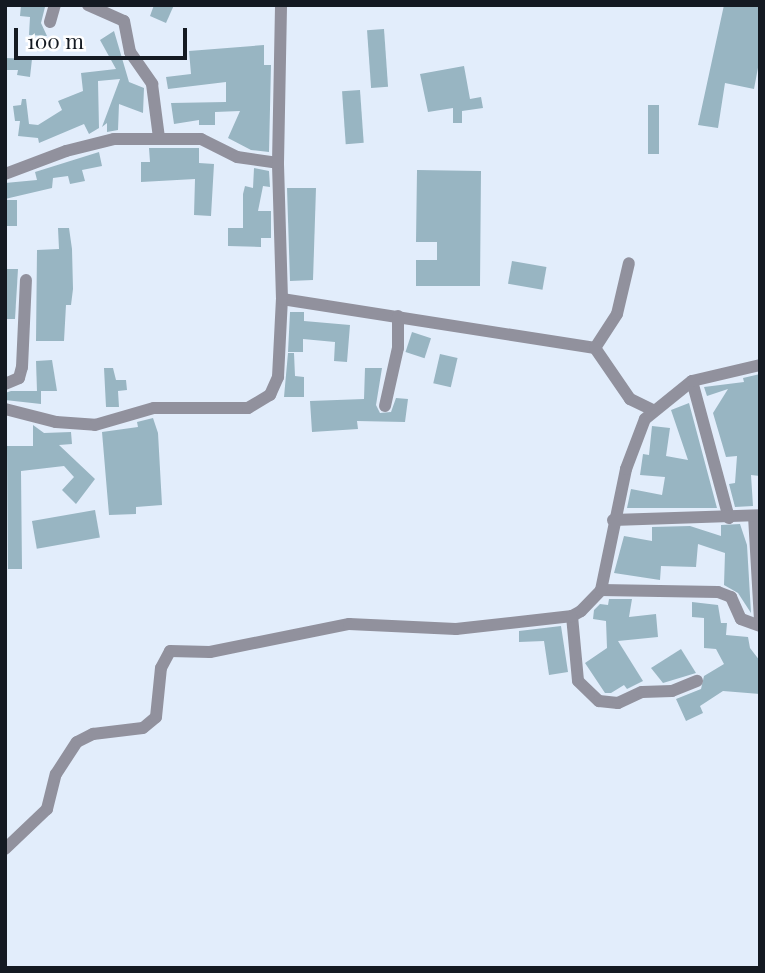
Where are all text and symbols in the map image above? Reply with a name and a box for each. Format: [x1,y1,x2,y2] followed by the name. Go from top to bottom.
[18,14,191,58] scale bar
[27,26,84,54] text: 100 m

